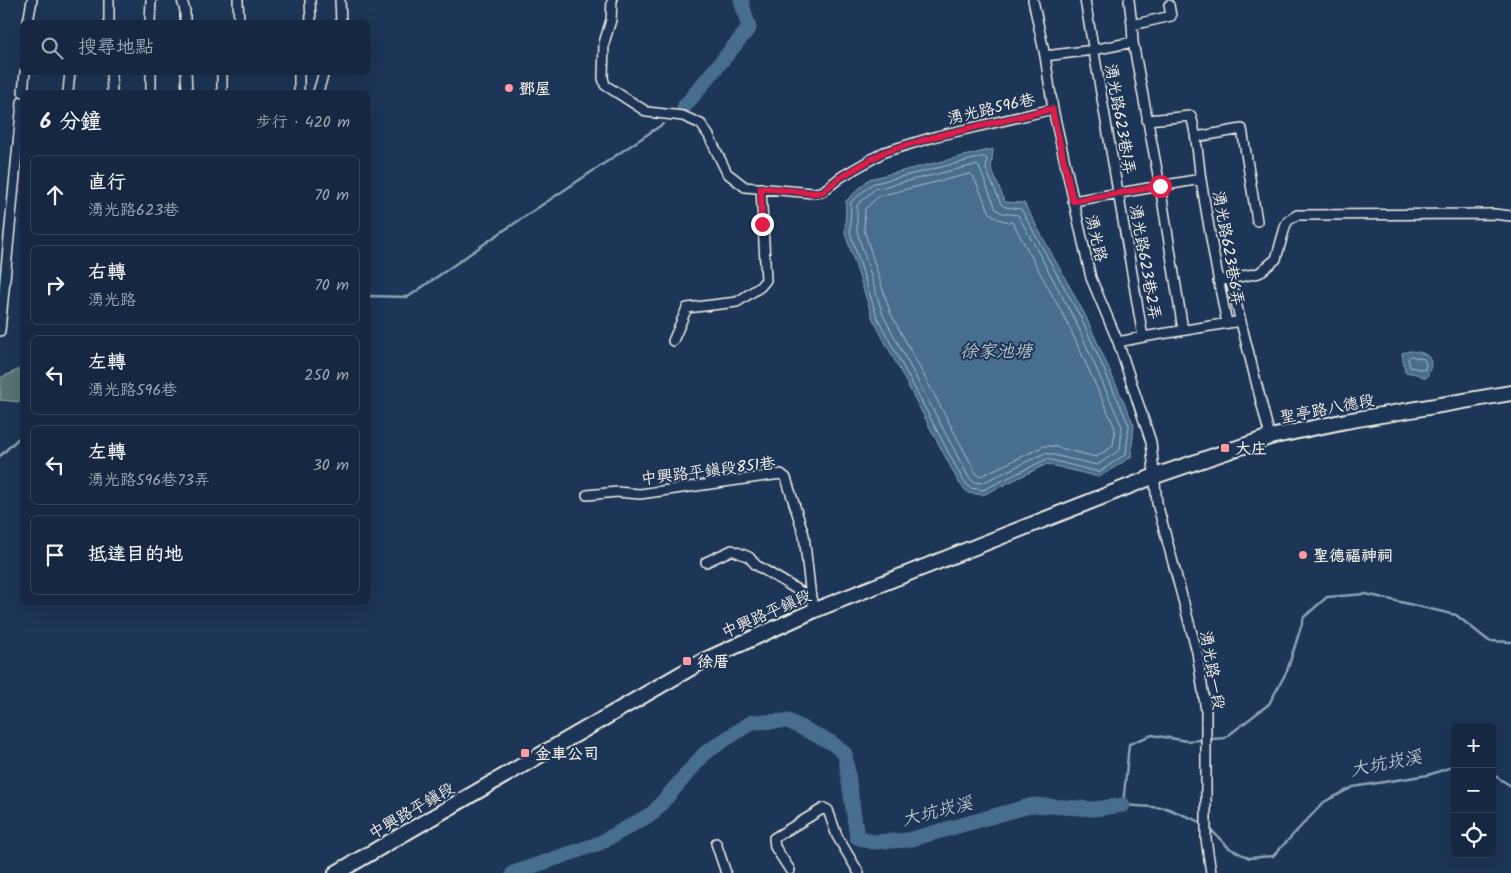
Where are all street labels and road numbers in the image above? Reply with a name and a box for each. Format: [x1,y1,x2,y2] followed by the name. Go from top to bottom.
[1097,62,1142,177] street label: 湧光路623巷1弄
[945,87,1038,132] street label: 湧光路596巷
[1205,189,1250,308] street label: 湧光路623巷6弄
[1122,203,1167,322] street label: 湧光路623巷2弄
[1078,212,1113,265] street label: 湧光路
[1278,388,1377,431] street label: 聖亭路八德段
[640,451,777,492] street label: 中興路平鎮段851巷
[718,583,816,645] street label: 中興路平鎮段
[1192,629,1231,712] street label: 湧光路一段
[364,776,460,846] street label: 中興路平鎮段

